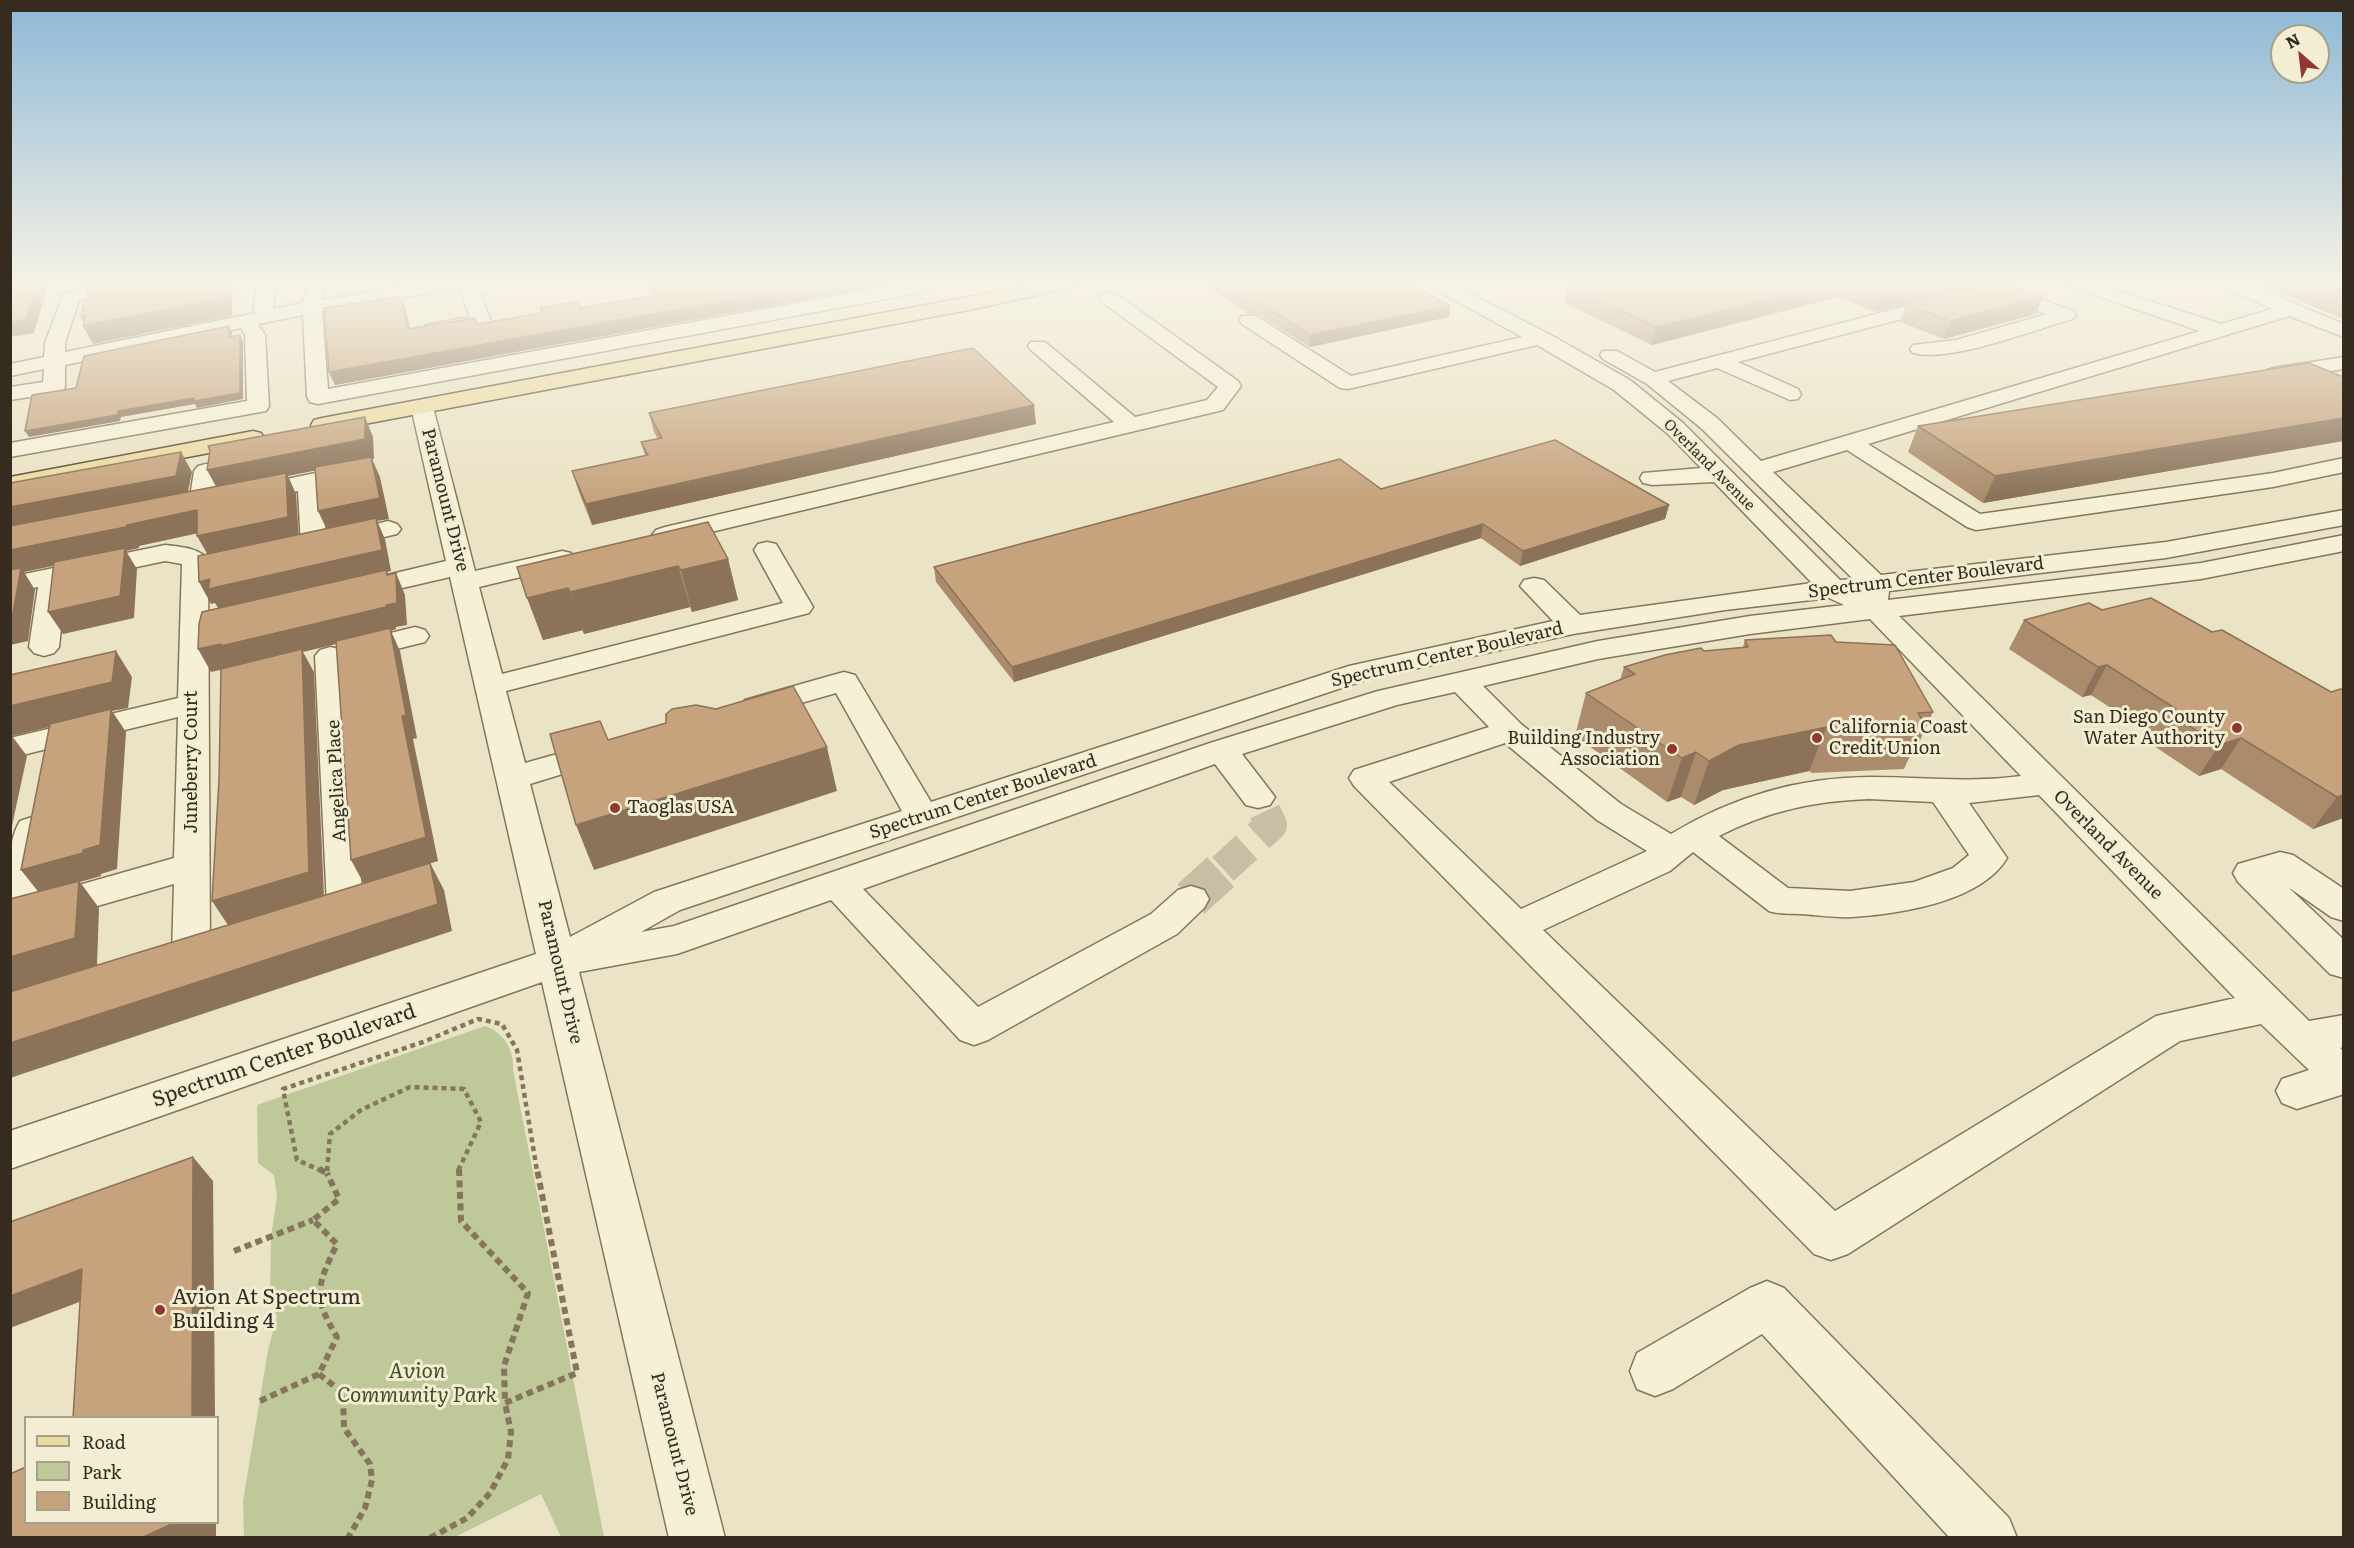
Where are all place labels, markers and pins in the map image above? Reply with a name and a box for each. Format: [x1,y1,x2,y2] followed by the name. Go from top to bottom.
[2073,707,2225,750] place label: San Diego County Water Authority
[1829,717,1968,760] place label: California Coast Credit Union
[2230,721,2244,735] marker: San Diego County Water Authority
[1507,728,1660,771] place label: Building Industry Association
[1810,731,1824,745] marker: California Coast Credit Union
[1665,742,1679,756] marker: Building Industry Association
[627,797,734,819] place label: Taoglas USA
[608,801,622,815] marker: Taoglas USA
[172,1285,361,1335] place label: Avion At Spectrum Building 4
[153,1303,167,1317] marker: Avion At Spectrum Building 4

